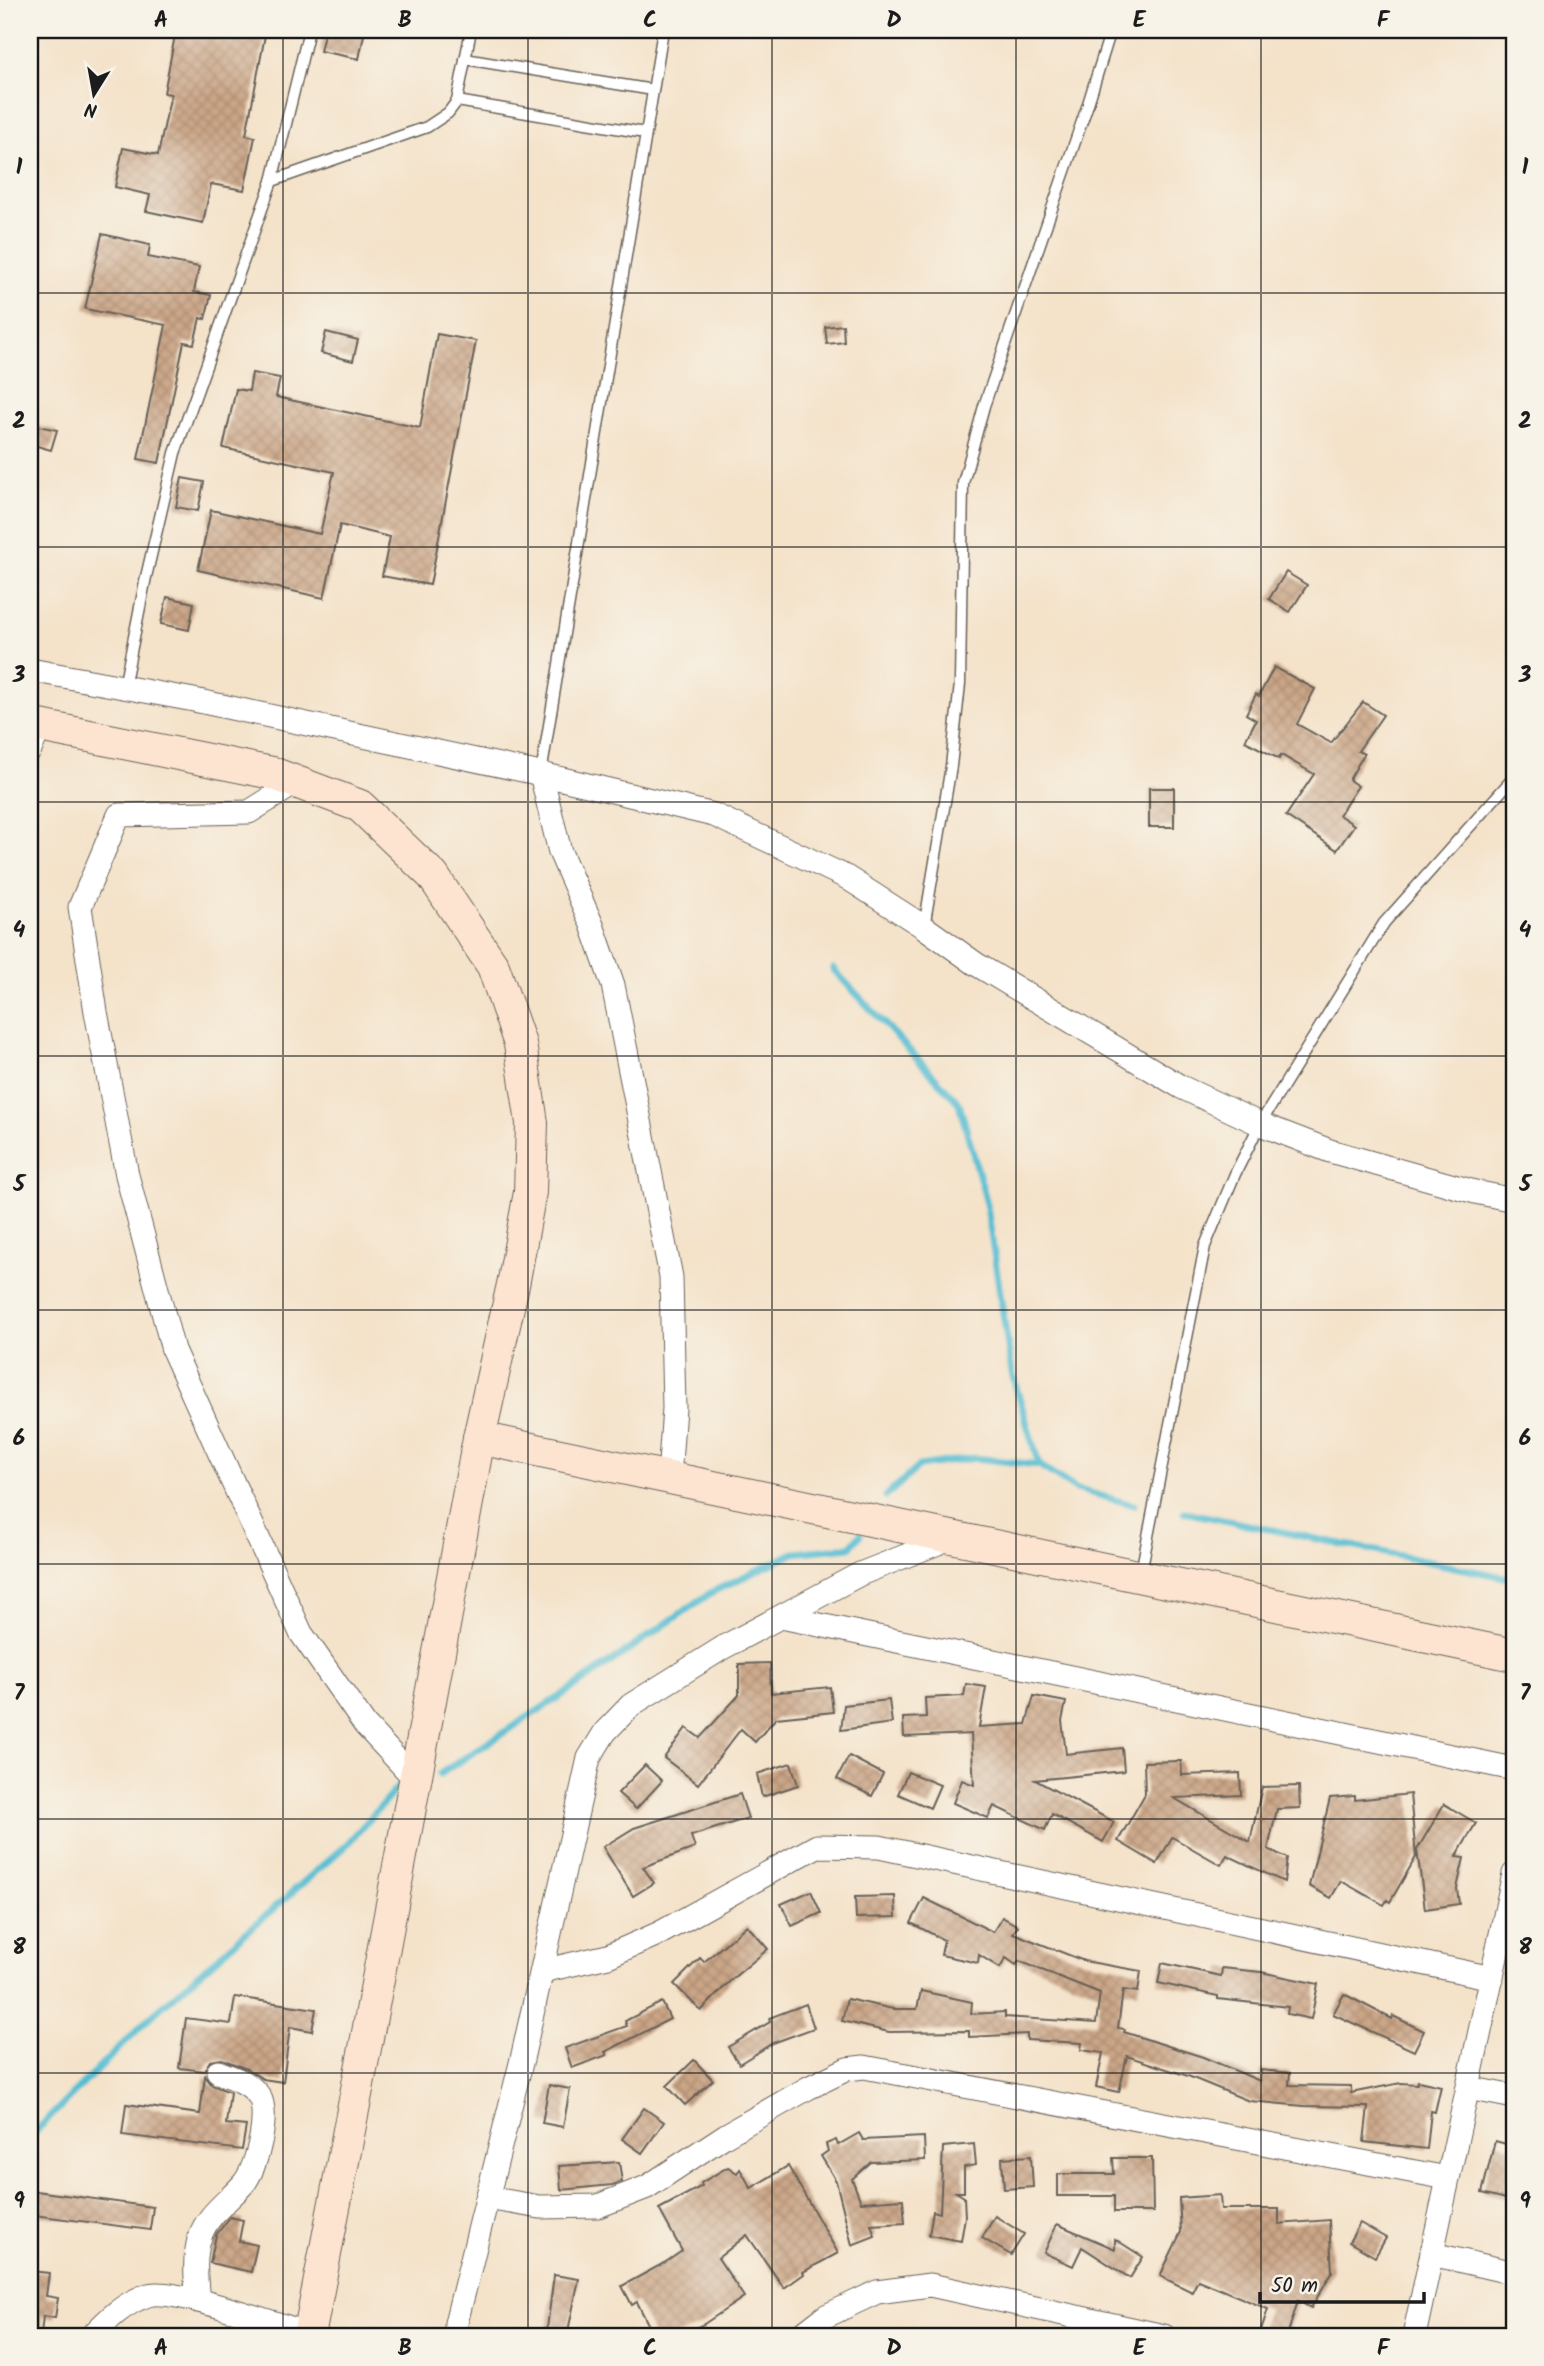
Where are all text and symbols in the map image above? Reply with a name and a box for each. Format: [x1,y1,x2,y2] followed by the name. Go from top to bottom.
[154,3,168,39] text: A
[398,3,412,39] text: B
[643,3,657,39] text: C
[886,3,902,39] text: D
[1133,3,1147,39] text: E
[1377,3,1391,39] text: F
[60,60,130,130] north arrow
[82,93,100,125] text: N
[16,150,23,186] text: 1
[1522,150,1529,186] text: 1
[12,404,26,440] text: 2
[1518,404,1532,440] text: 2
[12,658,26,694] text: 3
[1518,658,1532,694] text: 3
[13,913,26,949] text: 4
[1519,913,1532,949] text: 4
[12,1167,27,1203] text: 5
[1518,1167,1533,1203] text: 5
[13,1421,25,1457] text: 6
[1519,1421,1531,1457] text: 6
[14,1676,26,1712] text: 7
[1520,1676,1532,1712] text: 7
[12,1930,26,1966] text: 8
[1518,1930,1532,1966] text: 8
[13,2184,25,2220] text: 9
[1519,2184,1531,2220] text: 9
[1260,2261,1425,2305] scale bar
[1271,2270,1318,2303] text: 50 m
[154,2331,168,2366] text: A
[398,2331,412,2366] text: B
[643,2331,657,2366] text: C
[886,2331,902,2366] text: D
[1133,2331,1147,2366] text: E
[1377,2331,1391,2366] text: F

